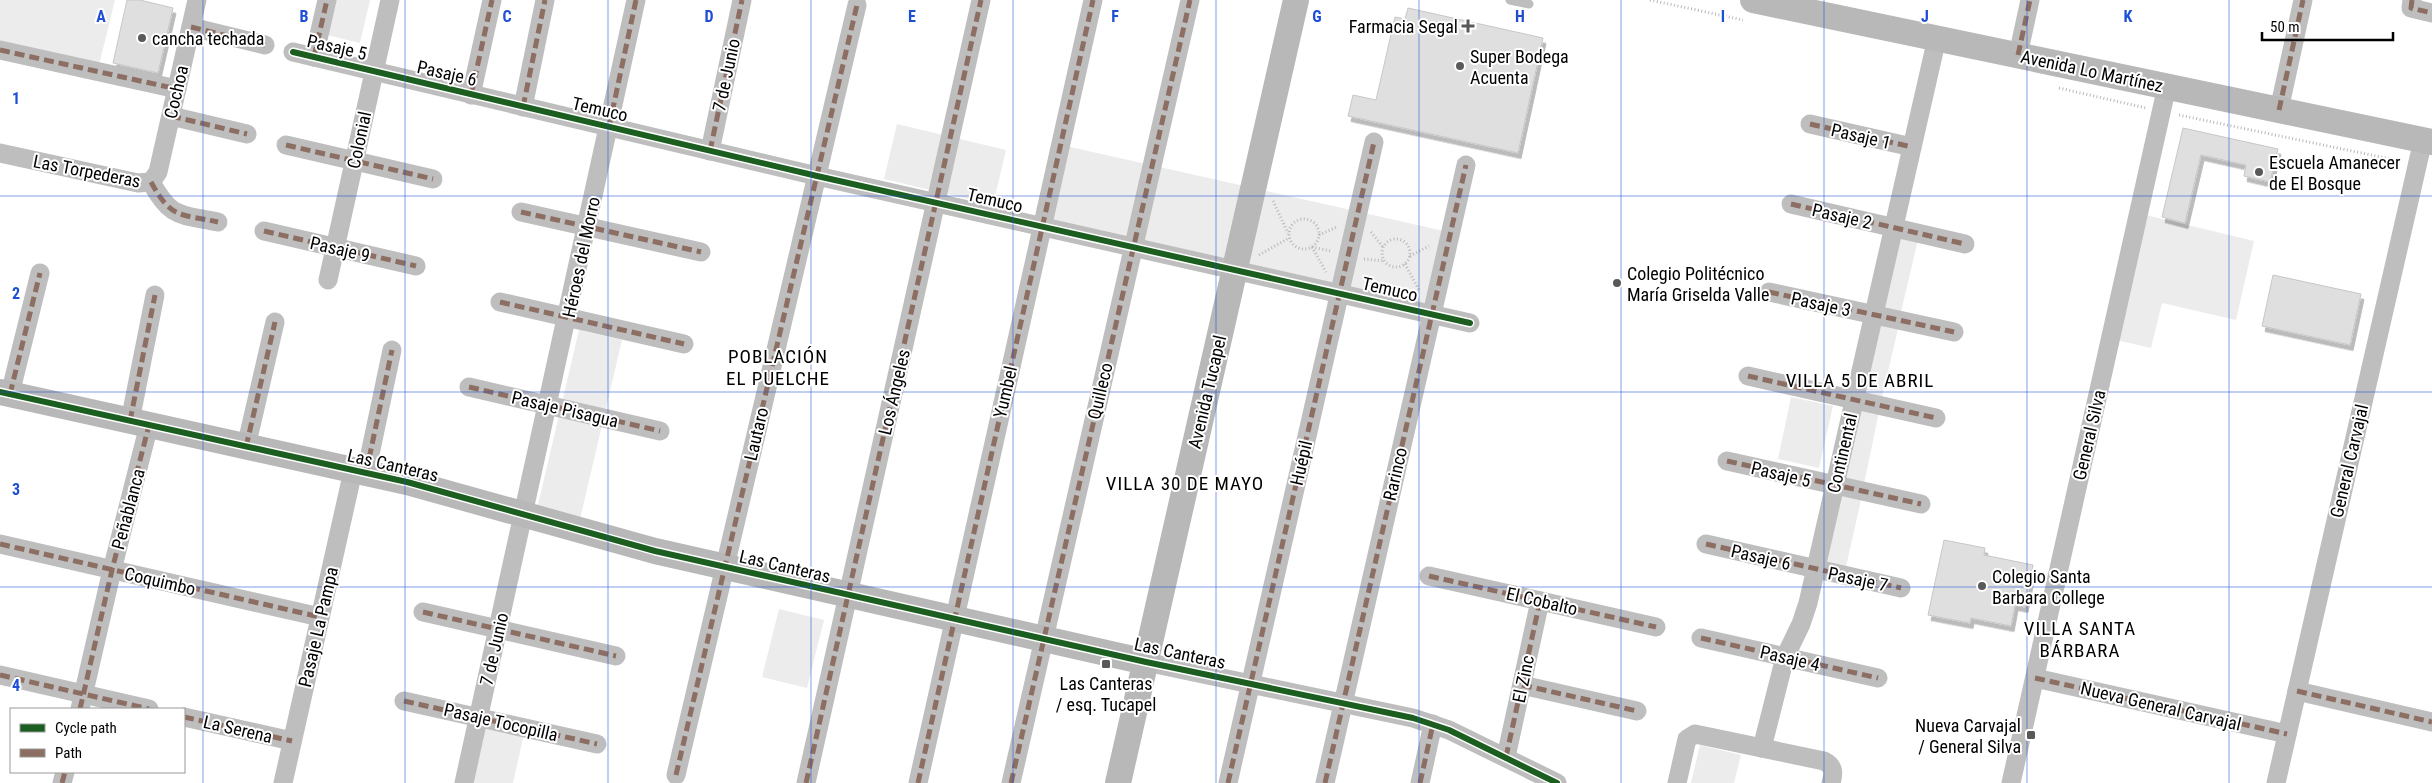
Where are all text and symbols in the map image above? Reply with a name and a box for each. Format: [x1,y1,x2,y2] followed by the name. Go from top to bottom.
[96,7,106,26] text: A
[300,7,309,26] text: B
[502,7,512,26] text: C
[704,7,714,26] text: D
[908,7,916,26] text: E
[1111,7,1119,26] text: F
[1312,7,1322,26] text: G
[1515,7,1525,26] text: H
[1721,7,1725,26] text: I
[1921,7,1929,26] text: J
[2124,7,2133,26] text: K
[2262,10,2393,42] scale bar
[1349,16,1458,37] place label: Farmacia Segal
[2270,18,2300,36] text: 50 m
[1462,20,1474,32] marker: Farmacia Segal
[152,28,264,49] place label: cancha techada
[305,30,369,64] street label: Pasaje 5
[136,32,148,44] marker: cancha techada
[708,37,744,113] street label: 7 de Junio
[1470,46,1569,88] place label: Super Bodega Acuenta
[2019,46,2165,96] street label: Avenida Lo Martínez
[415,56,479,90] street label: Pasaje 6
[1454,60,1466,72] marker: Super Bodega Acuenta
[160,63,192,121] street label: Cochoa
[12,89,20,108] text: 1
[570,92,630,126] street label: Temuco
[343,109,375,171] street label: Colonial
[1829,119,1893,153] street label: Pasaje 1
[32,150,142,192] street label: Las Torpederas
[2269,152,2401,194] place label: Escuela Amanecer de El Bosque
[2253,166,2265,178] marker: Escuela Amanecer de El Bosque
[965,183,1025,217] street label: Temuco
[558,195,604,319] street label: Héroes del Morro
[1810,199,1874,233] street label: Pasaje 2
[308,232,372,266] street label: Pasaje 9
[1627,263,1769,305] place label: Colegio Politécnico María Griselda Valle
[1360,272,1420,306] street label: Temuco
[1611,277,1623,289] marker: Colegio Politécnico María Griselda Valle
[12,284,20,303] text: 2
[1789,287,1853,321] street label: Pasaje 3
[1184,333,1230,451] street label: Avenida Tucapel
[726,345,830,390] district label: POBLACIÓN EL PUELCHE
[874,347,914,437] street label: Los Ángeles
[1083,361,1117,421] street label: Quilleco
[989,364,1021,420] street label: Yumbel
[1786,369,1934,392] district label: VILLA 5 DE ABRIL
[509,387,621,431] street label: Pasaje Pisagua
[2068,388,2110,482] street label: General Silva
[2326,402,2372,520] street label: General Carvajal
[740,405,772,463] street label: Lautaro
[1823,411,1861,495] street label: Continental
[1286,438,1316,488] street label: Huépil
[345,444,441,486] street label: Las Canteras
[1379,445,1411,503] street label: Rarinco
[1749,457,1813,491] street label: Pasaje 5
[107,466,149,552] street label: Peñablanca
[1106,472,1264,495] district label: VILLA 30 DE MAYO
[12,480,20,499] text: 3
[1729,540,1793,574] street label: Pasaje 6
[737,545,833,587] street label: Las Canteras
[1826,562,1890,596] street label: Pasaje 7
[122,563,198,599] street label: Coquimbo
[294,565,342,689] street label: Pasaje La Pampa
[1992,566,2105,608] place label: Colegio Santa Barbara College
[1976,580,1988,592] marker: Colegio Santa Barbara College
[1504,583,1580,619] street label: El Cobalto
[475,611,513,687] street label: 7 de Junio
[2024,617,2136,662] district label: VILLA SANTA BÁRBARA
[1132,633,1228,673] street label: Las Canteras
[1758,641,1822,675] street label: Pasaje 4
[1508,653,1538,705] street label: El Zinc
[1100,658,1112,670] marker: Las Canteras / esq. Tucapel
[1056,673,1156,715] place label: Las Canteras / esq. Tucapel
[12,676,20,695] text: 4
[2079,677,2243,735] street label: Nueva General Carvajal
[442,699,560,745] street label: Pasaje Tocopilla
[10,708,185,773] legend
[201,711,275,747] street label: La Serena
[1915,715,2021,757] place label: Nueva Carvajal / General Silva
[55,719,117,737] text: Cycle path
[2025,729,2037,741] marker: Nueva Carvajal / General Silva
[55,744,82,762] text: Path

